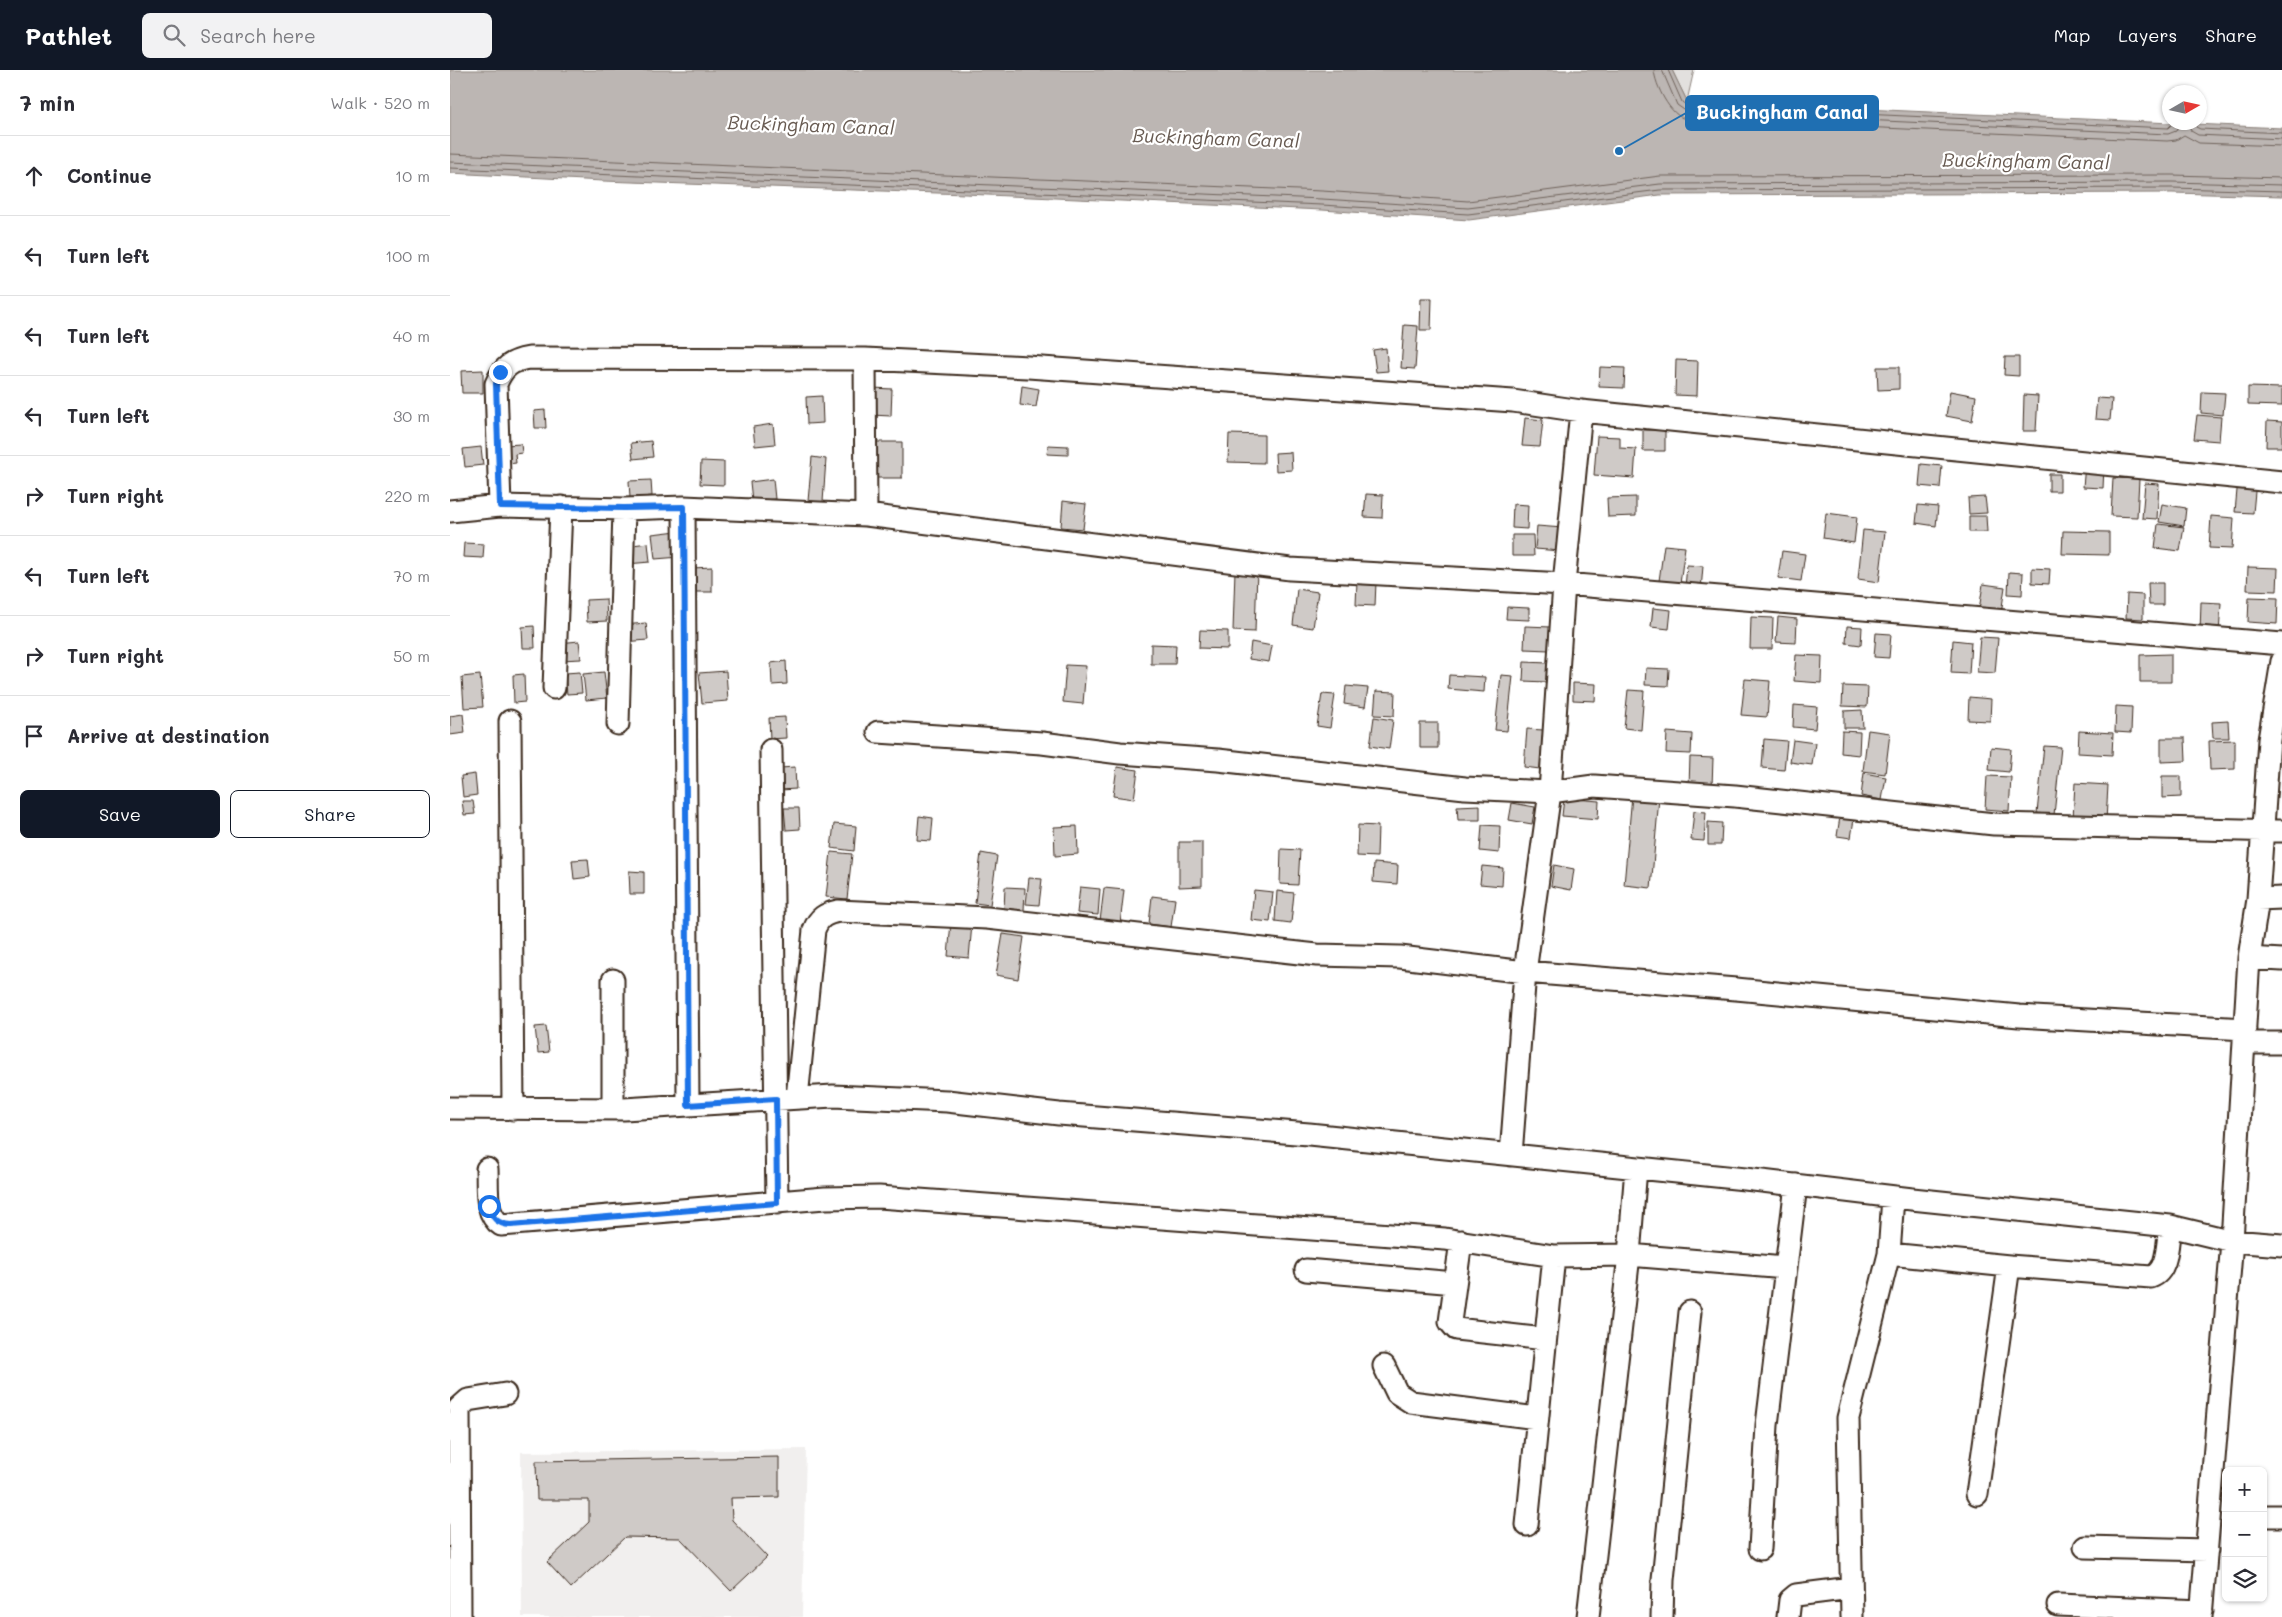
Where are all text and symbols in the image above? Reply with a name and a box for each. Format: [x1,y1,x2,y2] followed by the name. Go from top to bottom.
[142,13,492,58] search box
[25,20,112,51] text: Pathlet
[160,21,188,49] icon: search
[200,23,316,48] text: Search here
[2054,23,2090,47] text: Map
[2118,23,2177,47] text: Layers
[2205,23,2257,47] text: Share
[2162,85,2207,130] north arrow
[20,89,75,116] text: 7 min
[330,92,430,113] text: Walk · 520 m
[1686,96,1878,130] callout: Buckingham Canal
[1696,99,1868,124] text: Buckingham Canal
[727,109,895,140] water label: Buckingham Canal
[1132,122,1300,153] water label: Buckingham Canal
[1942,147,2110,174] water label: Buckingham Canal
[20,162,48,190] icon: ahead
[67,163,152,188] text: Continue
[395,165,430,186] text: 10 m
[20,242,48,270] icon: left
[67,243,150,268] text: Turn left
[385,245,430,266] text: 100 m
[20,322,48,350] icon: left
[67,323,150,348] text: Turn left
[393,325,430,346] text: 40 m
[489,361,512,384] route end
[20,402,48,430] icon: left
[67,403,150,428] text: Turn left
[393,405,430,426] text: 30 m
[20,482,48,510] icon: right
[67,483,164,508] text: Turn right
[384,485,430,506] text: 220 m
[20,562,48,590] icon: left
[67,563,150,588] text: Turn left
[393,565,430,586] text: 70 m
[20,642,48,670] icon: right
[67,643,164,668] text: Turn right
[393,645,430,666] text: 50 m
[20,722,48,750] icon: arrive
[67,723,270,748] text: Arrive at destination
[20,790,220,838] button: Save
[230,790,430,838] button: Share
[478,1195,501,1218] route start
[2222,1467,2267,1602] map controls
[2222,1467,2267,1512] button: +
[2222,1512,2267,1557] button: −
[2222,1557,2267,1602] button: layers

